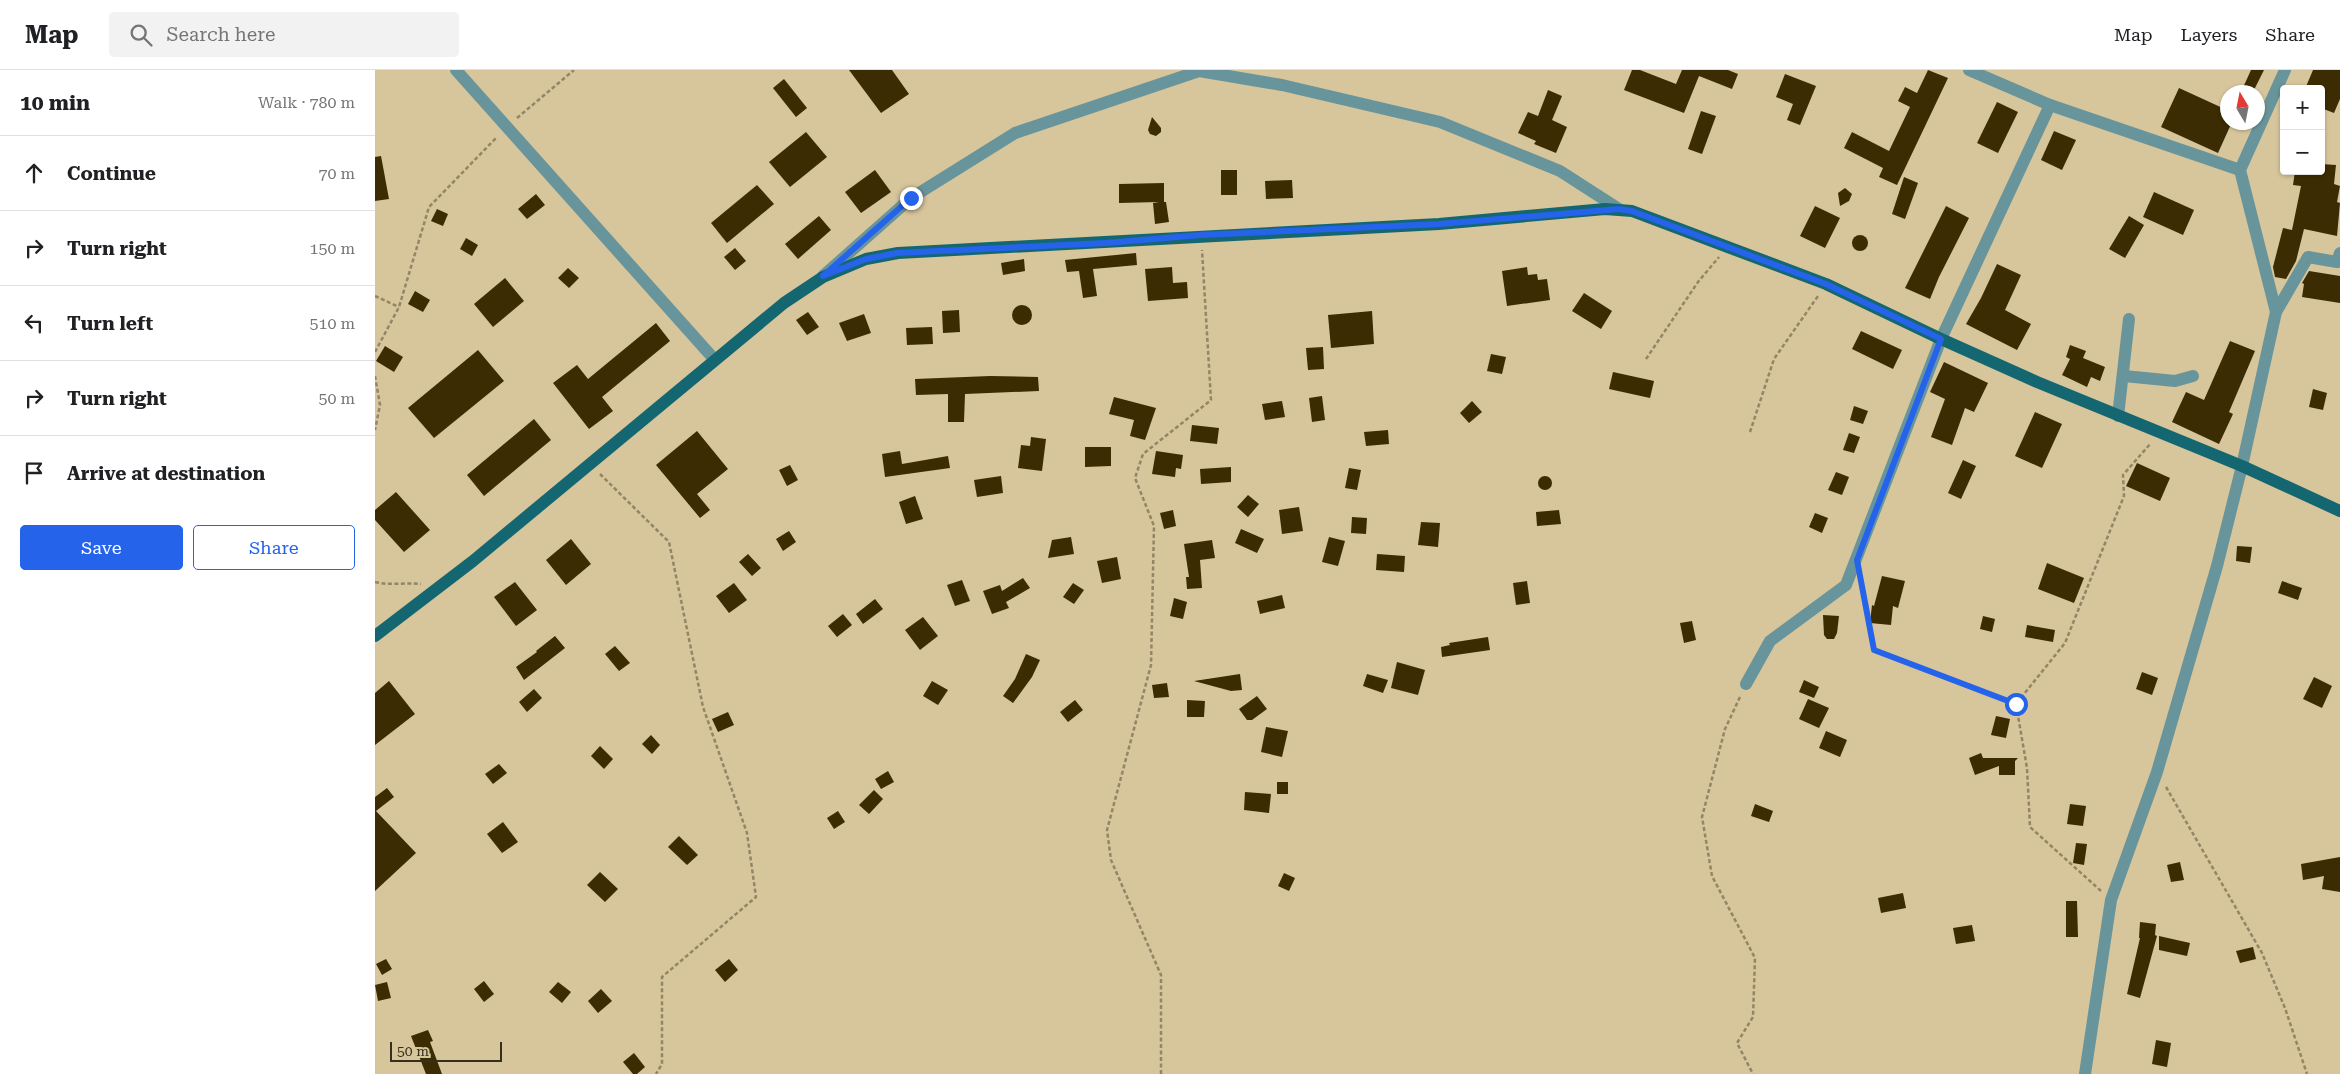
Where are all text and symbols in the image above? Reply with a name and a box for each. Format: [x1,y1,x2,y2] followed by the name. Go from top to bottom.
[109,12,459,57] search box
[25,21,79,49] text: Map
[127,21,155,49] icon: search
[167,23,275,46] text: Search here
[2114,24,2153,45] text: Map
[2181,24,2237,45] text: Layers
[2265,24,2315,45] text: Share
[2220,85,2265,130] north arrow
[2280,85,2325,175] map controls
[2280,85,2325,130] button: +
[20,91,90,115] text: 10 min
[258,93,355,112] text: Walk · 780 m
[2280,130,2325,175] button: −
[20,159,48,187] icon: ahead
[67,162,156,185] text: Continue
[318,164,355,183] text: 70 m
[900,187,923,210] route end
[20,234,48,262] icon: right
[67,237,167,260] text: Turn right
[309,239,355,258] text: 150 m
[20,309,48,337] icon: left
[67,312,153,335] text: Turn left
[309,314,355,333] text: 510 m
[20,384,48,412] icon: right
[67,387,167,410] text: Turn right
[318,389,355,408] text: 50 m
[20,459,48,487] icon: arrive
[67,462,265,485] text: Arrive at destination
[20,525,183,570] button: Save
[193,525,355,570] button: Share
[2005,693,2028,716] route start
[390,1039,503,1062] scale bar
[397,1043,429,1059] text: 50 m

